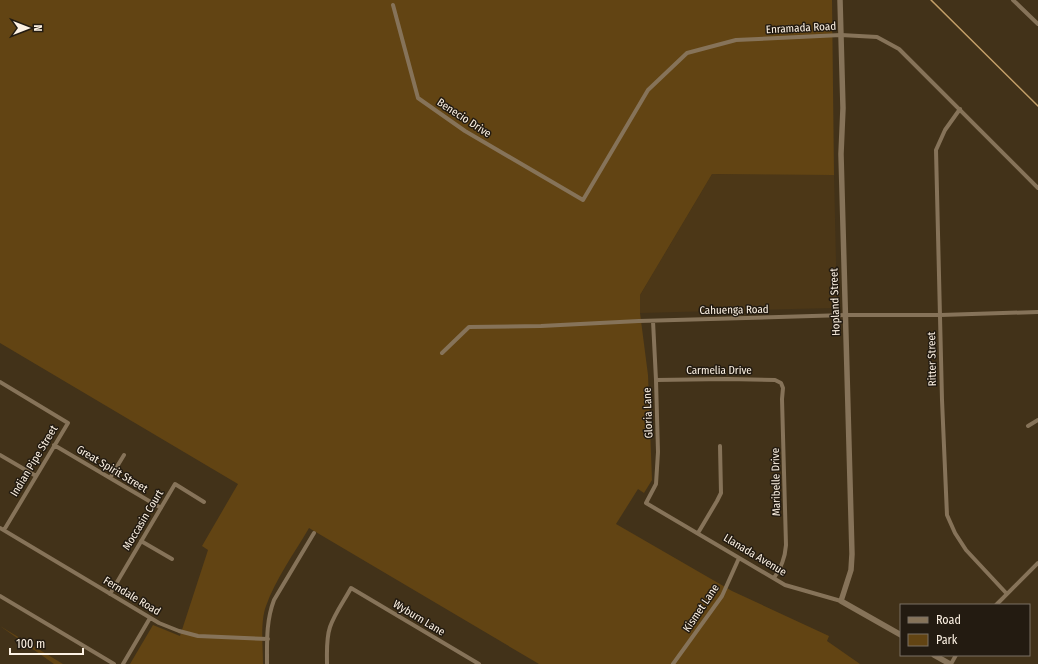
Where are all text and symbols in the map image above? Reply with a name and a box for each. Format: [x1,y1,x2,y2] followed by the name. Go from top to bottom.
[8,8,48,48] north arrow
[766,20,836,36] street label: Enramada Road
[31,25,44,31] text: N
[435,96,493,140] street label: Benecio Drive
[827,267,843,336] street label: Hopland Street
[699,303,769,317] street label: Cahuenga Road
[925,331,939,386] street label: Ritter Street
[686,364,752,377] street label: Carmelia Drive
[641,387,655,439] street label: Gloria Lane
[8,423,61,499] street label: Indian Pipe Street
[74,443,150,496] street label: Great Spirit Street
[769,448,783,516] street label: Maribelle Drive
[120,487,166,553] street label: Moccasin Court
[721,531,789,579] street label: Llanada Avenue
[101,574,163,618] street label: Ferndale Road
[680,582,722,634] street label: Kismet Lane
[391,597,447,639] street label: Wyburn Lane
[900,604,1030,656] legend
[936,613,961,627] text: Road
[10,630,83,656] scale bar
[936,633,958,647] text: Park
[16,637,45,651] text: 100 m

